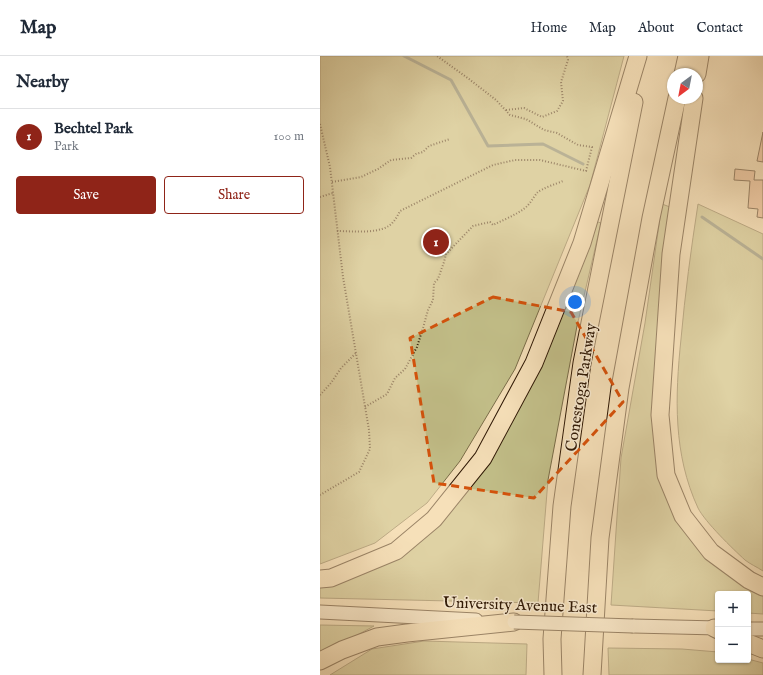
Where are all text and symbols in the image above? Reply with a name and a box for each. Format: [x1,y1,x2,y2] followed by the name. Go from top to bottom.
[20,16,56,40] text: Map
[531,19,567,37] text: Home
[589,19,616,37] text: Map
[638,19,674,37] text: About
[696,19,743,37] text: Contact
[667,68,703,104] north arrow
[16,72,69,93] text: Nearby
[54,119,133,138] text: Bechtel Park
[27,128,31,145] text: 1
[274,128,304,145] text: 100 m
[54,138,79,155] text: Park
[16,176,156,214] button: Save
[164,176,304,214] button: Share
[423,227,449,257] pin: 1
[565,292,585,312] your location
[562,321,602,453] street label: Conestoga Parkway
[715,591,751,663] map controls
[715,591,751,627] button: +
[442,593,598,619] street label: University Avenue East
[715,627,751,663] button: −

